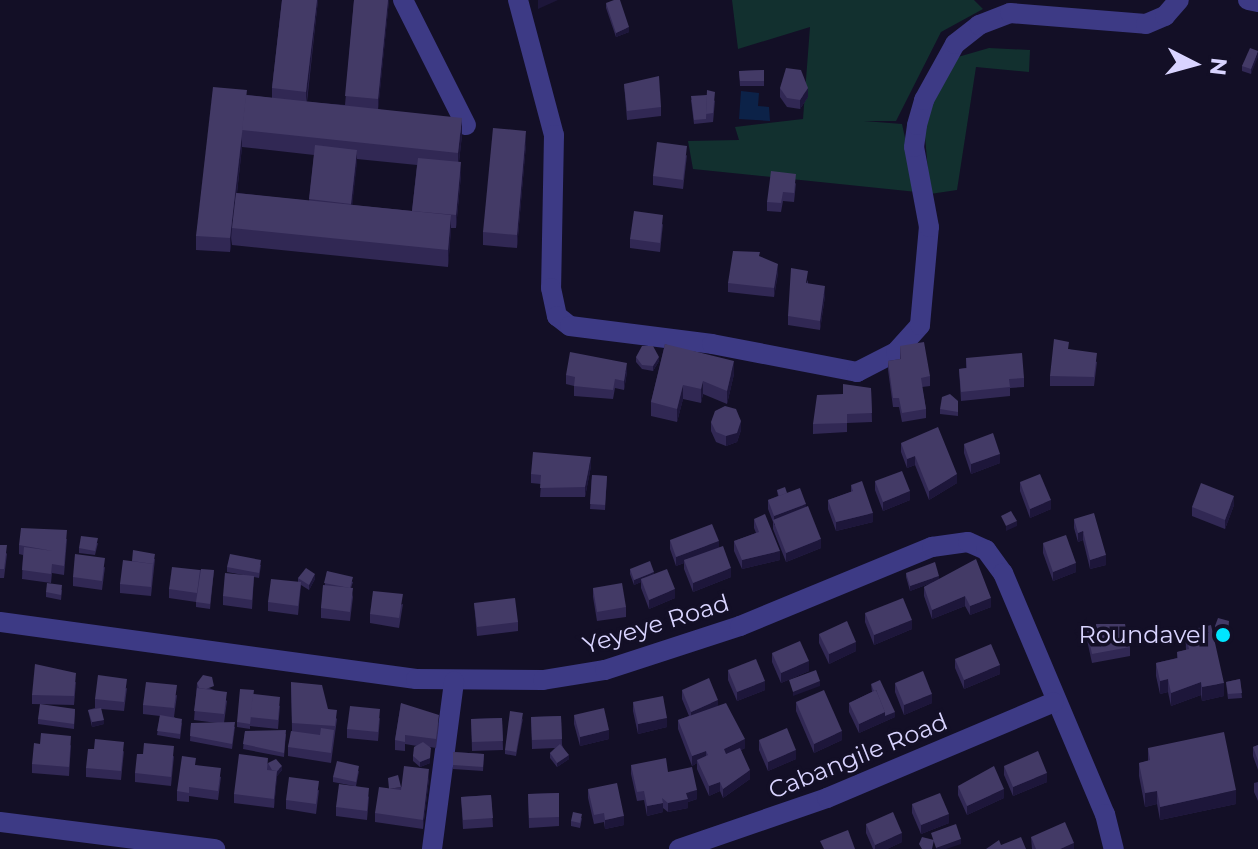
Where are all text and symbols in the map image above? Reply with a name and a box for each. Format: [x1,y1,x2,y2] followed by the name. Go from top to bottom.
[1154,24,1234,104] north arrow
[1204,56,1233,77] text: N
[579,588,733,660] street label: Yeyeye Road
[1078,621,1207,649] place label: Roundavel
[1214,626,1232,644] marker: Roundavel
[764,707,952,805] street label: Cabangile Road

